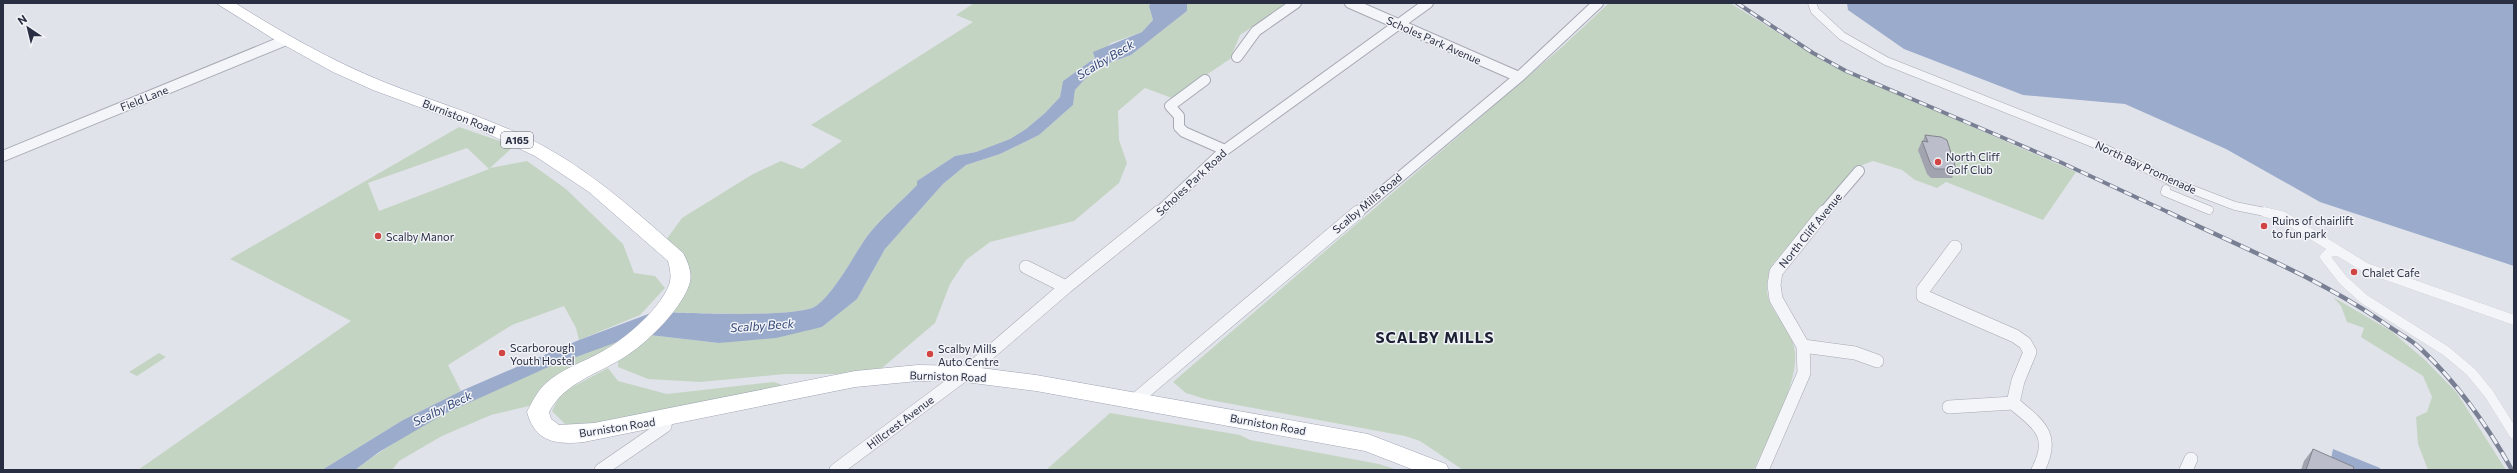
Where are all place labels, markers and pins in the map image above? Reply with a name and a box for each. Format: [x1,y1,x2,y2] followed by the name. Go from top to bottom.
[1946,150,2000,176] place label: North Cliff Golf Club
[1933,157,1943,167] marker: North Cliff Golf Club
[2272,214,2354,240] place label: Ruins of chairlift to fun park
[2259,221,2269,231] marker: Ruins of chairlift to fun park
[386,230,455,243] place label: Scalby Manor
[373,231,383,241] marker: Scalby Manor
[2362,266,2420,279] place label: Chalet Cafe
[2349,267,2359,277] marker: Chalet Cafe
[510,341,575,367] place label: Scarborough Youth Hostel
[938,342,999,368] place label: Scalby Mills Auto Centre
[497,348,507,358] marker: Scarborough Youth Hostel
[925,349,935,359] marker: Scalby Mills Auto Centre

